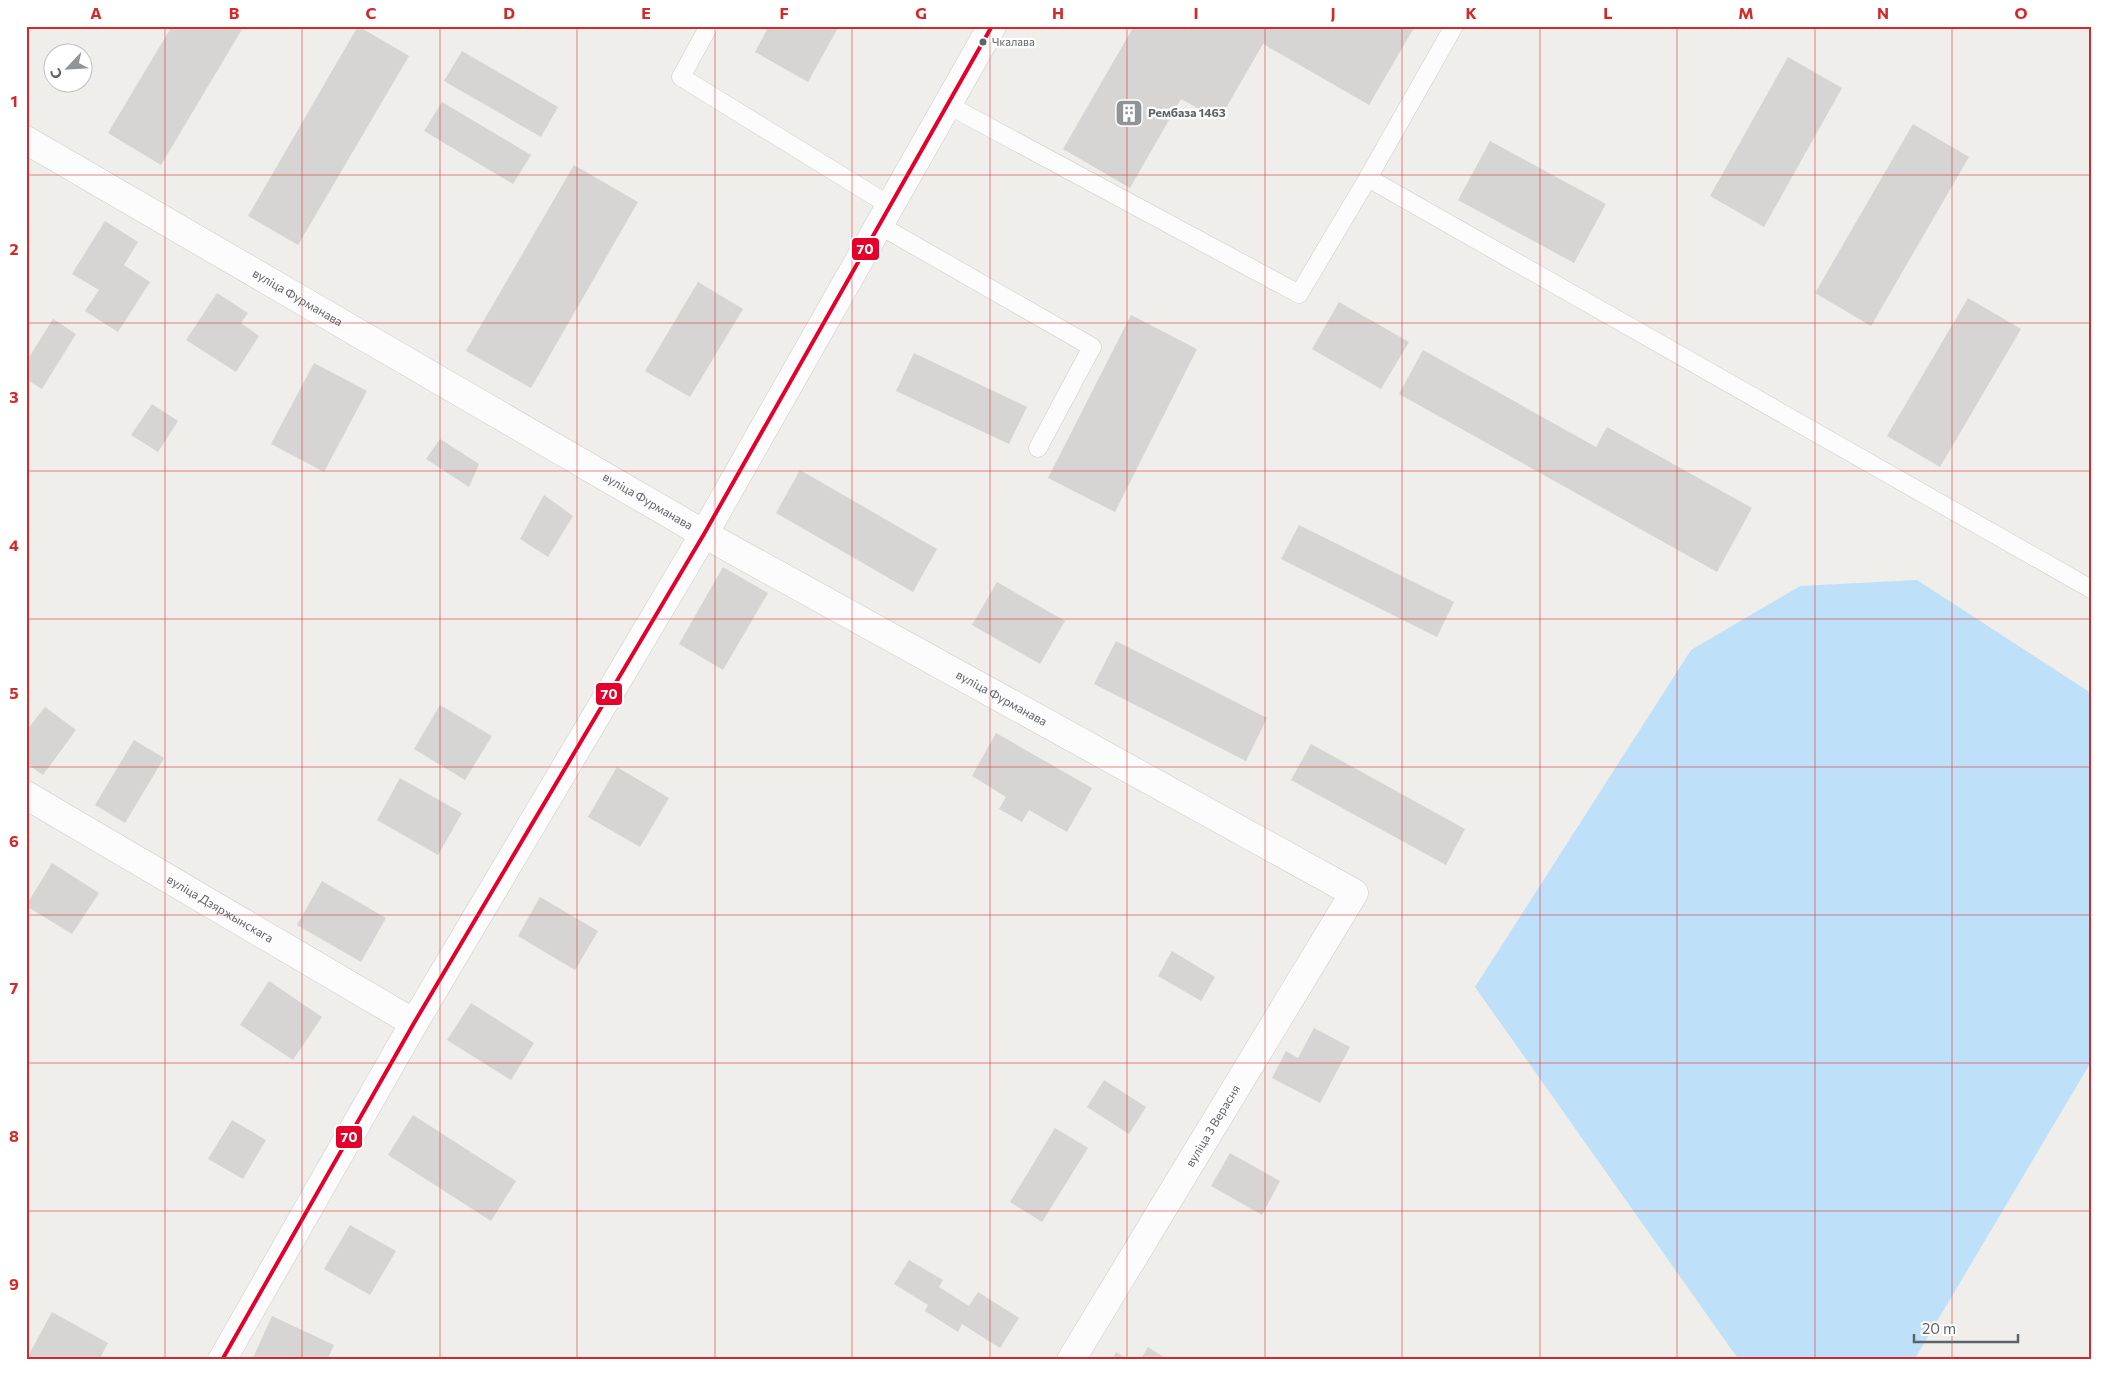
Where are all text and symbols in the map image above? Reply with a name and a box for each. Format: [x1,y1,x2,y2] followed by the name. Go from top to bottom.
[90,3,102,22] text: A
[229,3,240,22] text: B
[366,3,377,22] text: C
[503,3,515,22] text: D
[641,3,651,22] text: E
[779,3,789,22] text: F
[915,3,927,22] text: G
[1052,3,1064,22] text: H
[1193,3,1199,22] text: I
[1330,3,1336,22] text: J
[1465,3,1477,22] text: K
[1603,3,1613,22] text: L
[1738,3,1754,22] text: M
[1877,3,1889,22] text: N
[2014,3,2028,22] text: O
[992,35,1035,48] place label: Чкалава
[978,37,988,47] marker: Чкалава
[42,42,92,92] north arrow
[46,66,65,82] text: С
[10,91,18,110] text: 1
[1114,98,1144,128] building icon: Рембаза 1463
[1148,105,1226,119] place label: Рембаза 1463
[851,237,880,261] line badge: 70
[9,239,19,258] text: 2
[857,240,873,257] text: 70
[251,265,345,328] street label: вуліца Фурманава
[9,387,19,406] text: 3
[601,469,696,532] street label: вуліца Фурманава
[9,535,19,554] text: 4
[954,667,1050,728] street label: вуліца Фурманава
[595,682,623,706] line badge: 70
[9,683,19,702] text: 5
[601,685,617,702] text: 70
[9,831,19,850] text: 6
[165,871,276,945] street label: вуліца Дзяржынскага
[10,978,19,997] text: 7
[1182,1082,1242,1169] street label: вуліца 3 Верасня
[335,1125,363,1149] line badge: 70
[9,1126,19,1145] text: 8
[341,1128,357,1145] text: 70
[9,1274,19,1293] text: 9
[1914,1311,2018,1343] scale bar
[1922,1319,1956,1337] text: 20 m

